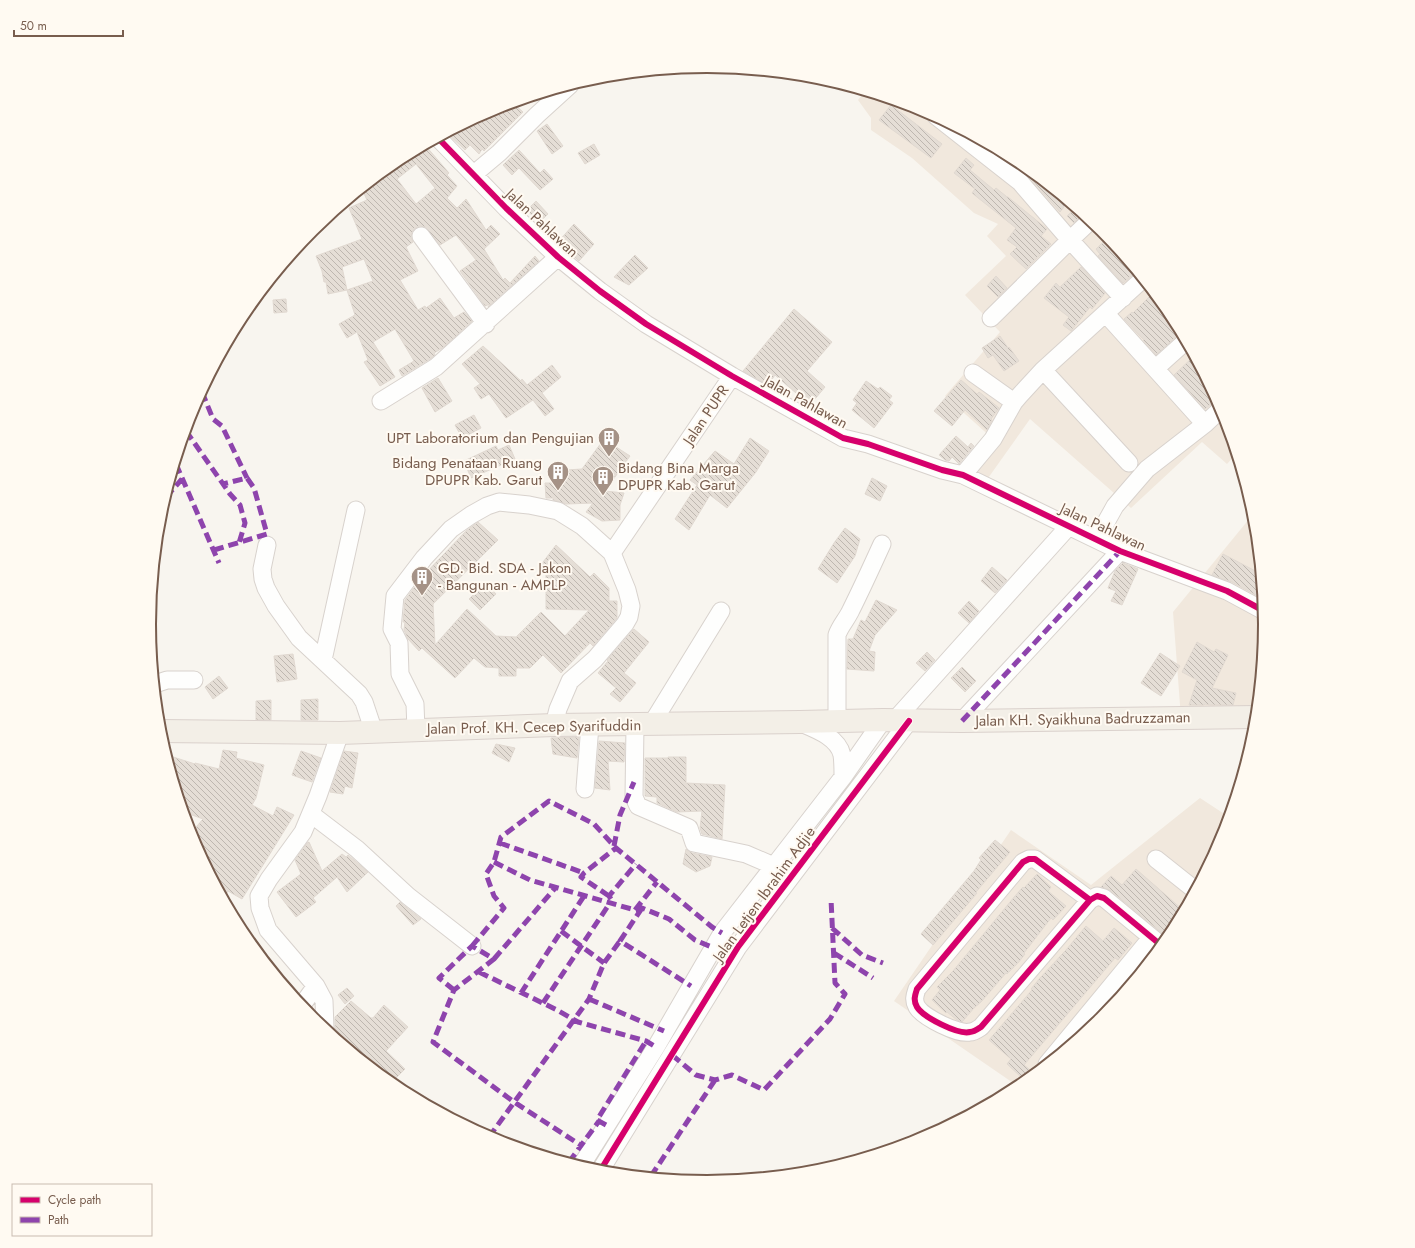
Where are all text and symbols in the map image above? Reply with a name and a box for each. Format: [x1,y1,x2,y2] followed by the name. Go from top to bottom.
[14,12,123,38] scale bar
[20,17,47,35] text: 50 m
[499,182,583,263] street label: Jalan Pahlawan
[758,369,852,434] street label: Jalan Pahlawan
[677,380,734,451] street label: Jalan PUPR
[596,425,622,458] building icon: UPT Laboratorium dan Pengujian
[387,427,594,449] place label: UPT Laboratorium dan Pengujian
[392,452,542,491] place label: Bidang Penataan Ruang DPUPR Kab. Garut
[618,457,739,496] place label: Bidang Bina Marga DPUPR Kab. Garut
[545,459,571,492] building icon: Bidang Penataan Ruang DPUPR Kab. Garut
[590,464,616,497] building icon: Bidang Bina Marga DPUPR Kab. Garut
[1055,497,1150,557] street label: Jalan Pahlawan
[438,557,571,596] place label: GD. Bid. SDA - Jakon - Bangunan - AMPLP
[409,564,435,597] building icon: GD. Bid. SDA - Jakon - Bangunan - AMPLP
[973,706,1191,732] street label: Jalan KH. Syaikhuna Badruzzaman
[425,714,641,740] street label: Jalan Prof. KH. Cecep Syarifuddin
[706,822,821,968] street label: Jalan Letjen Ibrahim Adjie
[12,1184,152,1236] legend
[48,1191,101,1209] text: Cycle path
[48,1211,69,1229] text: Path

